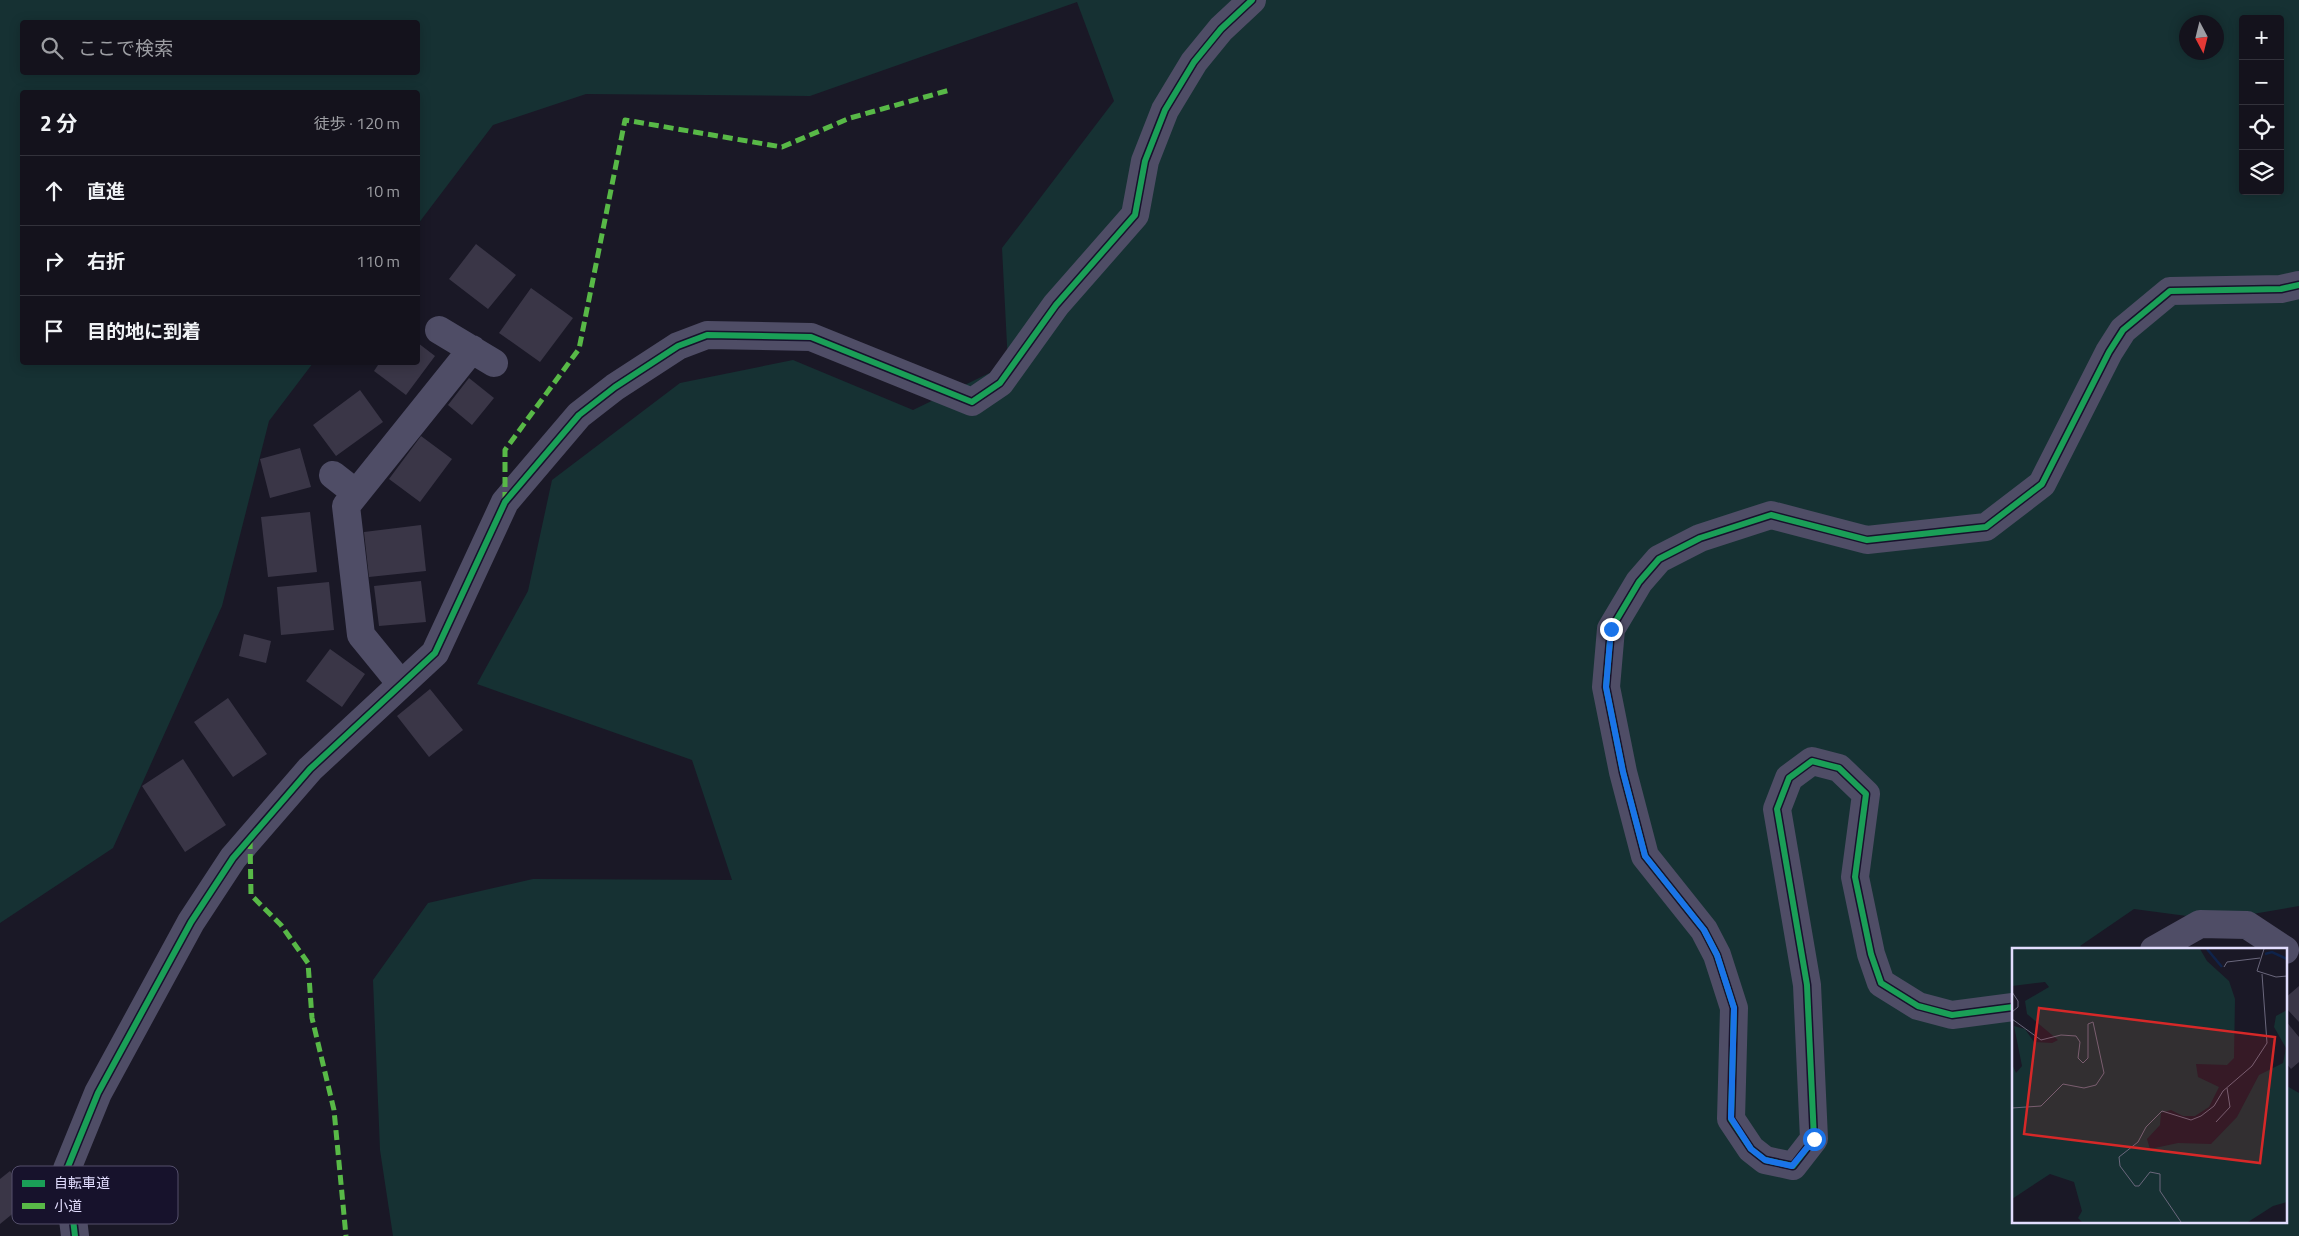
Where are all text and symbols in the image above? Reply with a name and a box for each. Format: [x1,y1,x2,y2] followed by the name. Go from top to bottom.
[2179,15,2224,60] north arrow
[2239,15,2284,195] map controls
[2239,15,2284,60] button: +
[20,20,420,75] search box
[78,33,173,62] text: ここで検索
[38,34,66,62] icon: search
[2239,60,2284,105] button: −
[2239,105,2284,150] button: locate
[40,107,77,139] text: 2 分
[314,111,400,135] text: 徒歩 · 120 m
[2239,150,2284,195] button: layers
[87,176,125,205] text: 直進
[40,177,68,205] icon: ahead
[365,179,400,203] text: 10 m
[87,246,125,275] text: 右折
[40,247,68,275] icon: right
[356,249,400,273] text: 110 m
[87,316,201,345] text: 目的地に到着
[40,317,68,345] icon: arrive
[1600,618,1623,641] route end
[2012,948,2286,1224] inset map
[1803,1128,1826,1151] route start
[12,1166,178,1224] legend
[54,1172,110,1193] text: 自転車道
[54,1195,82,1216] text: 小道

